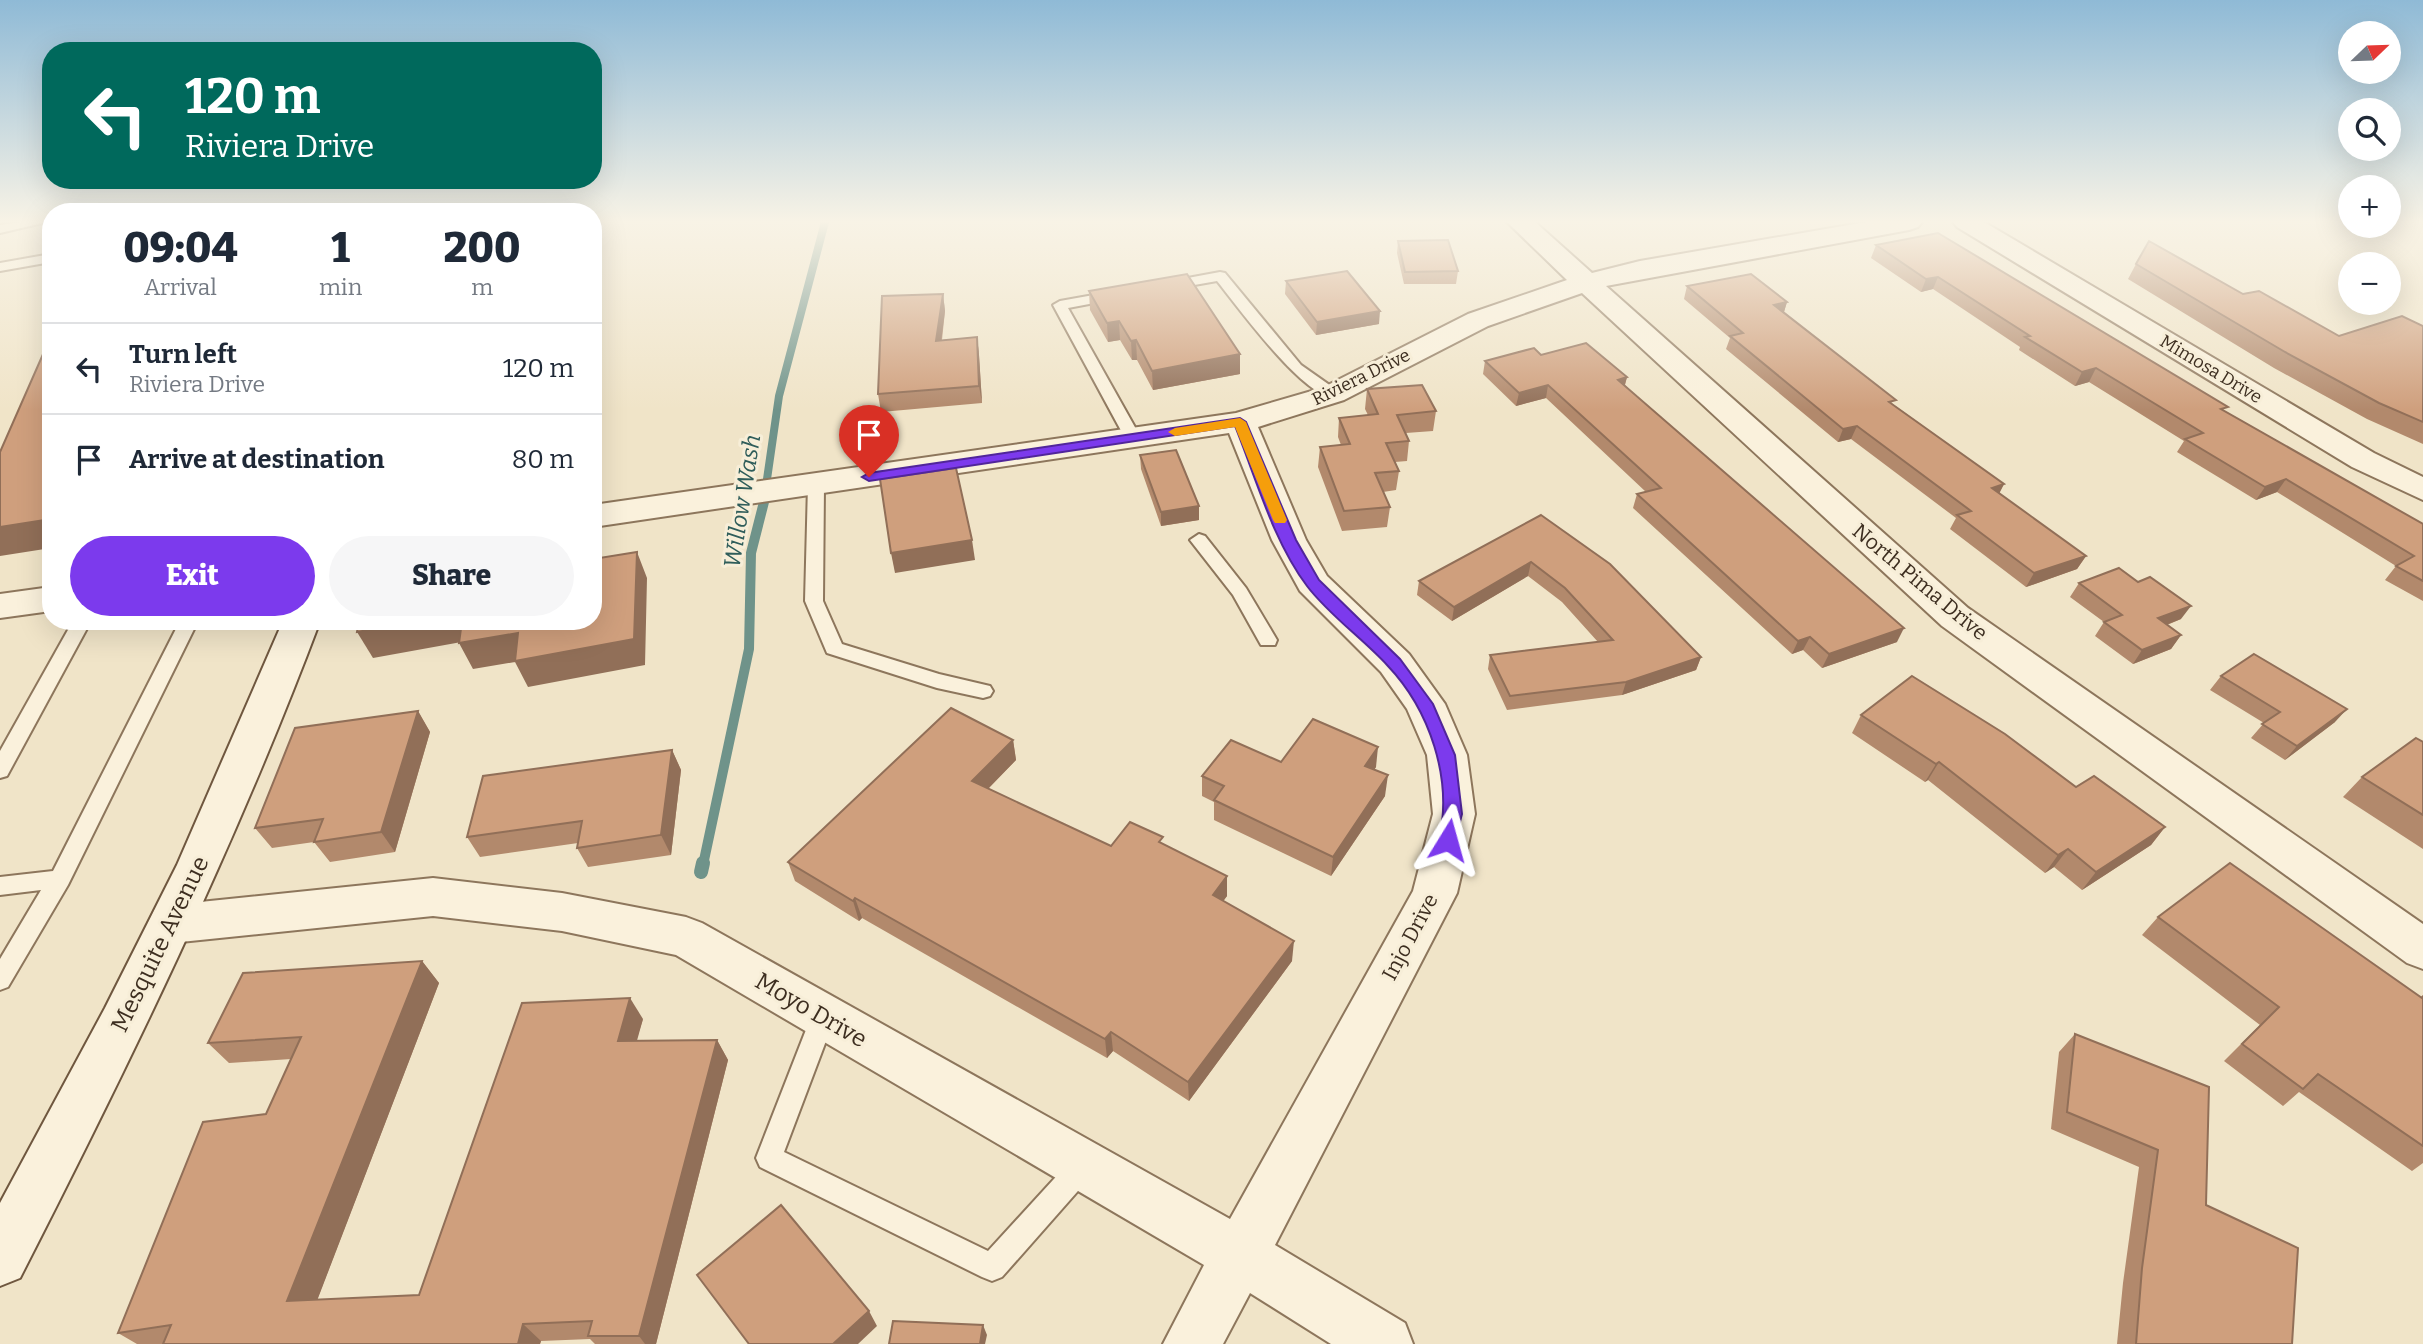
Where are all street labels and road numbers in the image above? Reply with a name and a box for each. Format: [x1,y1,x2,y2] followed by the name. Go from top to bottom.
[2156,330,2266,408] street label: Mimosa Drive
[1308,344,1414,410] street label: Riviera Drive
[1847,518,1993,646] street label: North Pima Drive
[105,852,215,1036] street label: Mesquite Avenue
[1376,889,1444,985] street label: Injo Drive
[750,967,872,1053] street label: Moyo Drive

